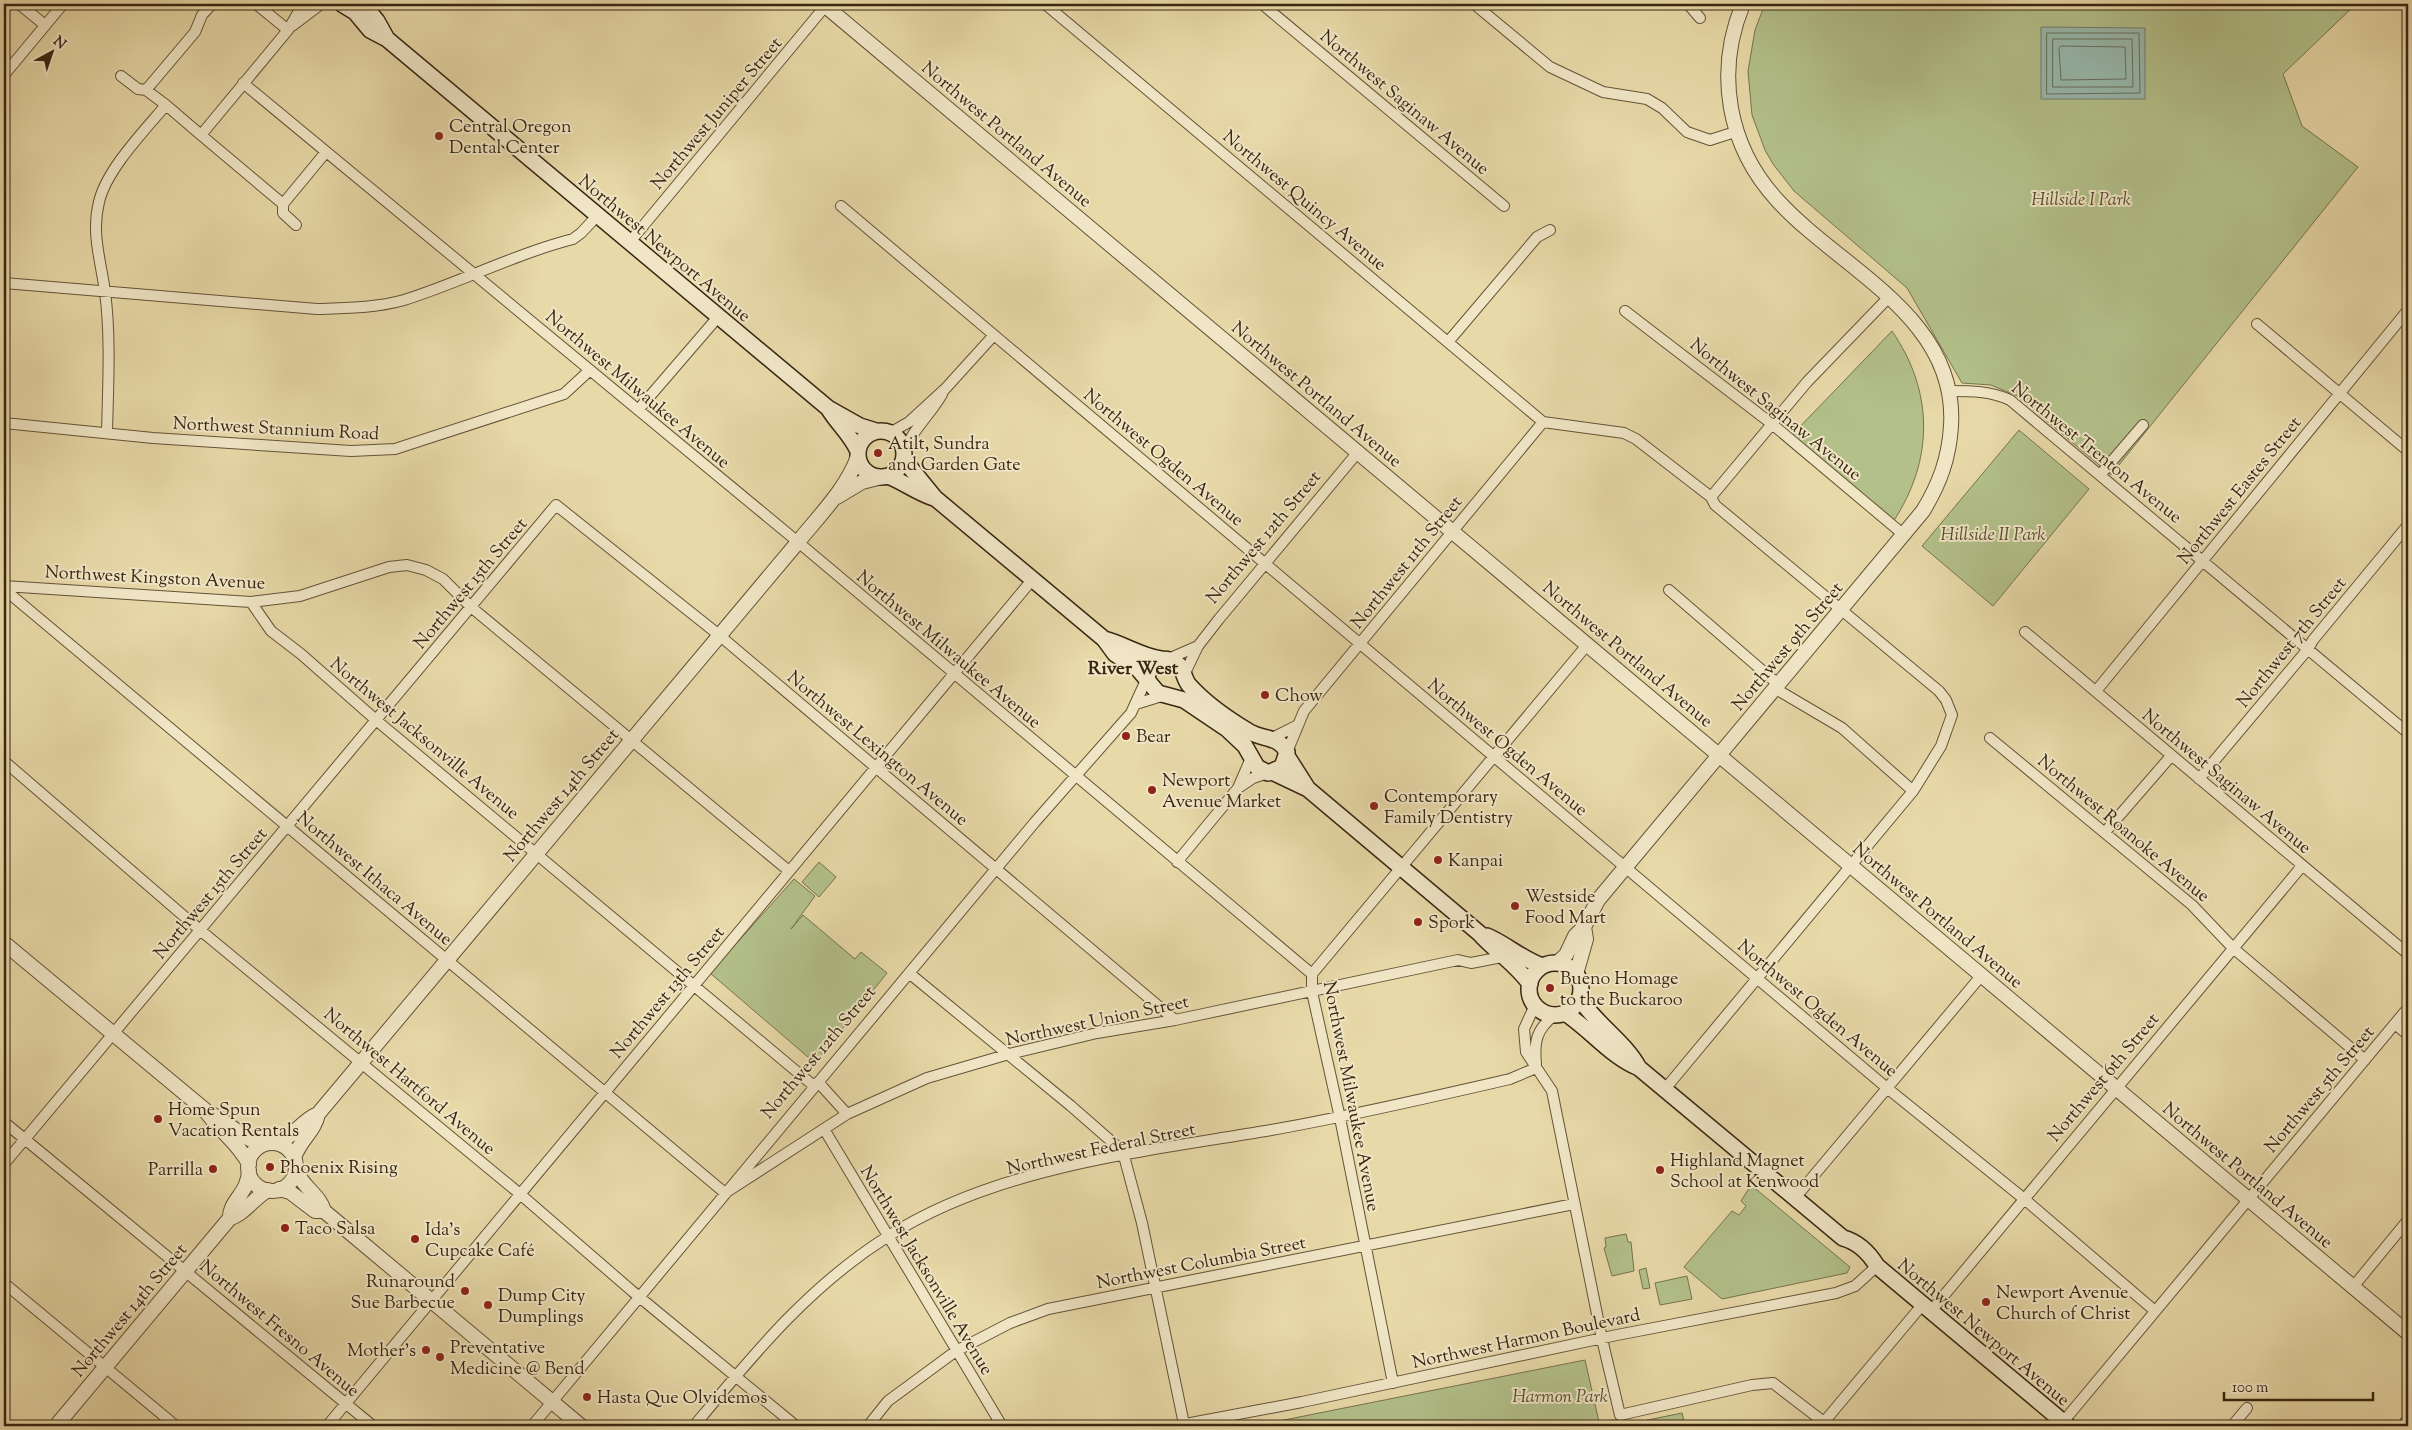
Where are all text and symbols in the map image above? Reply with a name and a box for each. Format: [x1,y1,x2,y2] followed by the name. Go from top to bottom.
[1313,25,1494,182] street label: Northwest Saginaw Avenue
[28,28,78,78] north arrow
[48,32,70,55] text: N
[646,32,789,196] street label: Northwest Juniper Street
[915,56,1097,215] street label: Northwest Portland Avenue
[449,115,572,162] place label: Central Oregon Dental Center
[1216,125,1391,278] street label: Northwest Quincy Avenue
[433,130,445,142] marker: Central Oregon Dental Center
[572,169,756,330] street label: Northwest Newport Avenue
[2031,188,2131,214] park label: Hillside I Park
[539,305,735,476] street label: Northwest Milwaukee Avenue
[1225,316,1407,475] street label: Northwest Portland Avenue
[1683,333,1866,488] street label: Northwest Saginaw Avenue
[2005,376,2187,531] street label: Northwest Trenton Avenue
[1077,383,1249,534] street label: Northwest Ogden Avenue
[172,412,380,448] street label: Northwest Stannium Road
[2173,412,2309,571] street label: Northwest Eastes Street
[888,432,1021,479] place label: Atilt, Sundra and Garden Gate
[872,447,884,459] marker: Atilt, Sundra and Garden Gate
[1201,466,1328,611] street label: Northwest 12th Street
[1346,491,1470,636] street label: Northwest 11th Street
[409,513,535,656] street label: Northwest 15th Street
[1941,523,2045,549] park label: Hillside II Park
[44,560,266,598] street label: Northwest Kingston Avenue
[850,565,1046,736] street label: Northwest Milwaukee Avenue
[2232,572,2354,714] street label: Northwest 7th Street
[1536,576,1718,735] street label: Northwest Portland Avenue
[1727,577,1850,717] street label: Northwest 9th Street
[323,652,524,827] street label: Northwest Jacksonville Avenue
[1088,656,1179,683] district label: River West
[780,666,973,833] street label: Northwest Lexington Avenue
[1421,673,1593,824] street label: Northwest Ogden Avenue
[1275,684,1323,710] place label: Chow
[1259,689,1271,701] marker: Chow
[2135,704,2316,861] street label: Northwest Saginaw Avenue
[499,724,626,869] street label: Northwest 14th Street
[1136,725,1171,751] place label: Bear
[1120,730,1132,742] marker: Bear
[2031,749,2215,910] street label: Northwest Roanoke Avenue
[1162,769,1281,816] place label: Newport Avenue Market
[1146,784,1158,796] marker: Newport Avenue Market
[1384,785,1513,832] place label: Contemporary Family Dentistry
[1368,800,1380,812] marker: Contemporary Family Dentistry
[290,806,457,953] street label: Northwest Ithaca Avenue
[149,823,275,966] street label: Northwest 15th Street
[1846,837,2028,996] street label: Northwest Portland Avenue
[1448,849,1503,875] place label: Kanpai
[1432,854,1444,866] marker: Kanpai
[1525,885,1606,932] place label: Westside Food Mart
[1509,900,1521,912] marker: Westside Food Mart
[1428,911,1475,937] place label: Spork
[1412,916,1424,928] marker: Spork
[605,921,732,1065] street label: Northwest 13th Street
[1731,934,1903,1085] street label: Northwest Ogden Avenue
[1560,967,1683,1014] place label: Bueno Homage to the Buckaroo
[1315,979,1385,1214] street label: Northwest Milwaukee Avenue
[756,981,883,1126] street label: Northwest 12th Street
[1544,982,1556,994] marker: Bueno Homage to the Buckaroo
[1003,990,1191,1054] street label: Northwest Union Street
[317,1003,500,1162] street label: Northwest Hartford Avenue
[2043,1008,2166,1149] street label: Northwest 6th Street
[2260,1021,2382,1159] street label: Northwest 5th Street
[2156,1097,2338,1256] street label: Northwest Portland Avenue
[168,1098,299,1145] place label: Home Spun Vacation Rentals
[152,1113,164,1125] marker: Home Spun Vacation Rentals
[1005,1117,1198,1183] street label: Northwest Federal Street
[1670,1149,1819,1196] place label: Highland Magnet School at Kenwood
[280,1156,398,1182] place label: Phoenix Rising
[148,1158,203,1184] place label: Parrilla
[264,1161,276,1173] marker: Phoenix Rising
[852,1161,998,1381] street label: Northwest Jacksonville Avenue
[207,1163,219,1175] marker: Parrilla
[1654,1164,1666,1176] marker: Highland Magnet School at Kenwood
[295,1217,375,1243] place label: Taco Salsa
[425,1218,535,1265] place label: Ida's Cupcake Café
[279,1222,291,1234] marker: Taco Salsa
[1094,1231,1308,1297] street label: Northwest Columbia Street
[409,1233,421,1245] marker: Ida's Cupcake Café
[67,1239,194,1384] street label: Northwest 14th Street
[1891,1253,2075,1414] street label: Northwest Newport Avenue
[193,1255,364,1404] street label: Northwest Fresno Avenue
[351,1270,455,1317] place label: Runaround Sue Barbecue
[1996,1281,2130,1328] place label: Newport Avenue Church of Christ
[498,1284,586,1331] place label: Dump City Dumplings
[459,1285,471,1297] marker: Runaround Sue Barbecue
[1980,1296,1992,1308] marker: Newport Avenue Church of Christ
[482,1299,494,1311] marker: Dump City Dumplings
[1410,1303,1643,1377] street label: Northwest Harmon Boulevard
[450,1336,585,1383] place label: Preventative Medicine @ Bend
[347,1339,416,1365] place label: Mother's
[420,1344,432,1356] marker: Mother's
[434,1351,446,1363] marker: Preventative Medicine @ Bend
[2224,1370,2373,1402] scale bar
[2232,1378,2269,1399] text: 100 m
[1512,1385,1608,1411] park label: Harmon Park
[597,1386,767,1412] place label: Hasta Que Olvidemos
[581,1391,593,1403] marker: Hasta Que Olvidemos

